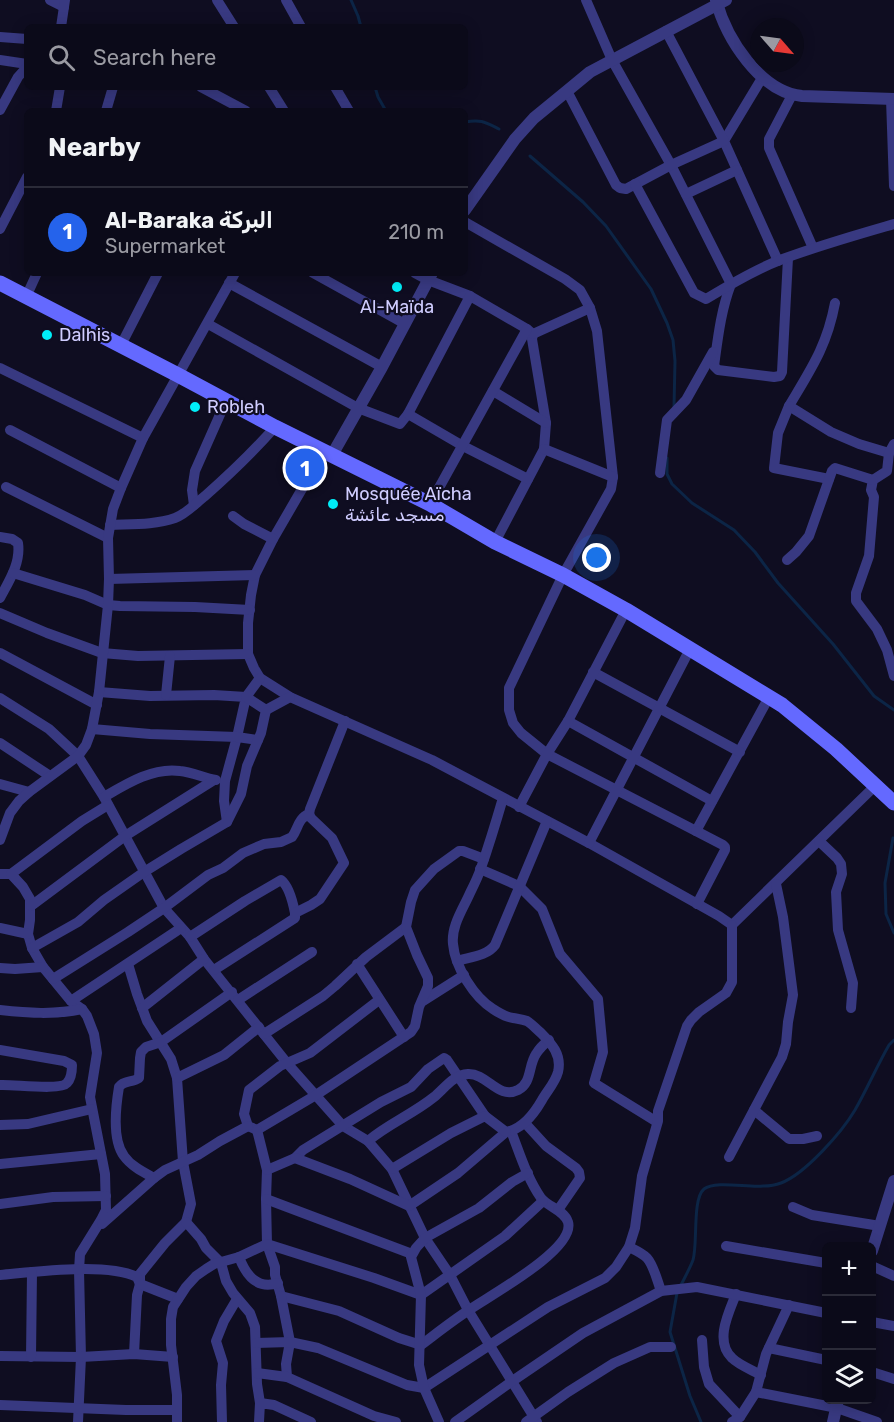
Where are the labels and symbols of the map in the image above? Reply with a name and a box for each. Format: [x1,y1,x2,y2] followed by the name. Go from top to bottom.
[750,18,804,72] north arrow
[390,280,404,294] marker: Al-Maïda
[360,296,434,318] place label: Al-Maïda
[59,324,110,346] place label: Dalhis
[40,328,54,342] marker: Dalhis
[207,396,265,418] place label: Robleh
[188,400,202,414] marker: Robleh
[286,446,324,490] pin: 1
[345,483,472,526] place label: Mosquée Aïcha مسجد عائشة
[326,497,340,511] marker: Mosquée Aïcha مسجد عائشة
[582,543,611,572] your location

